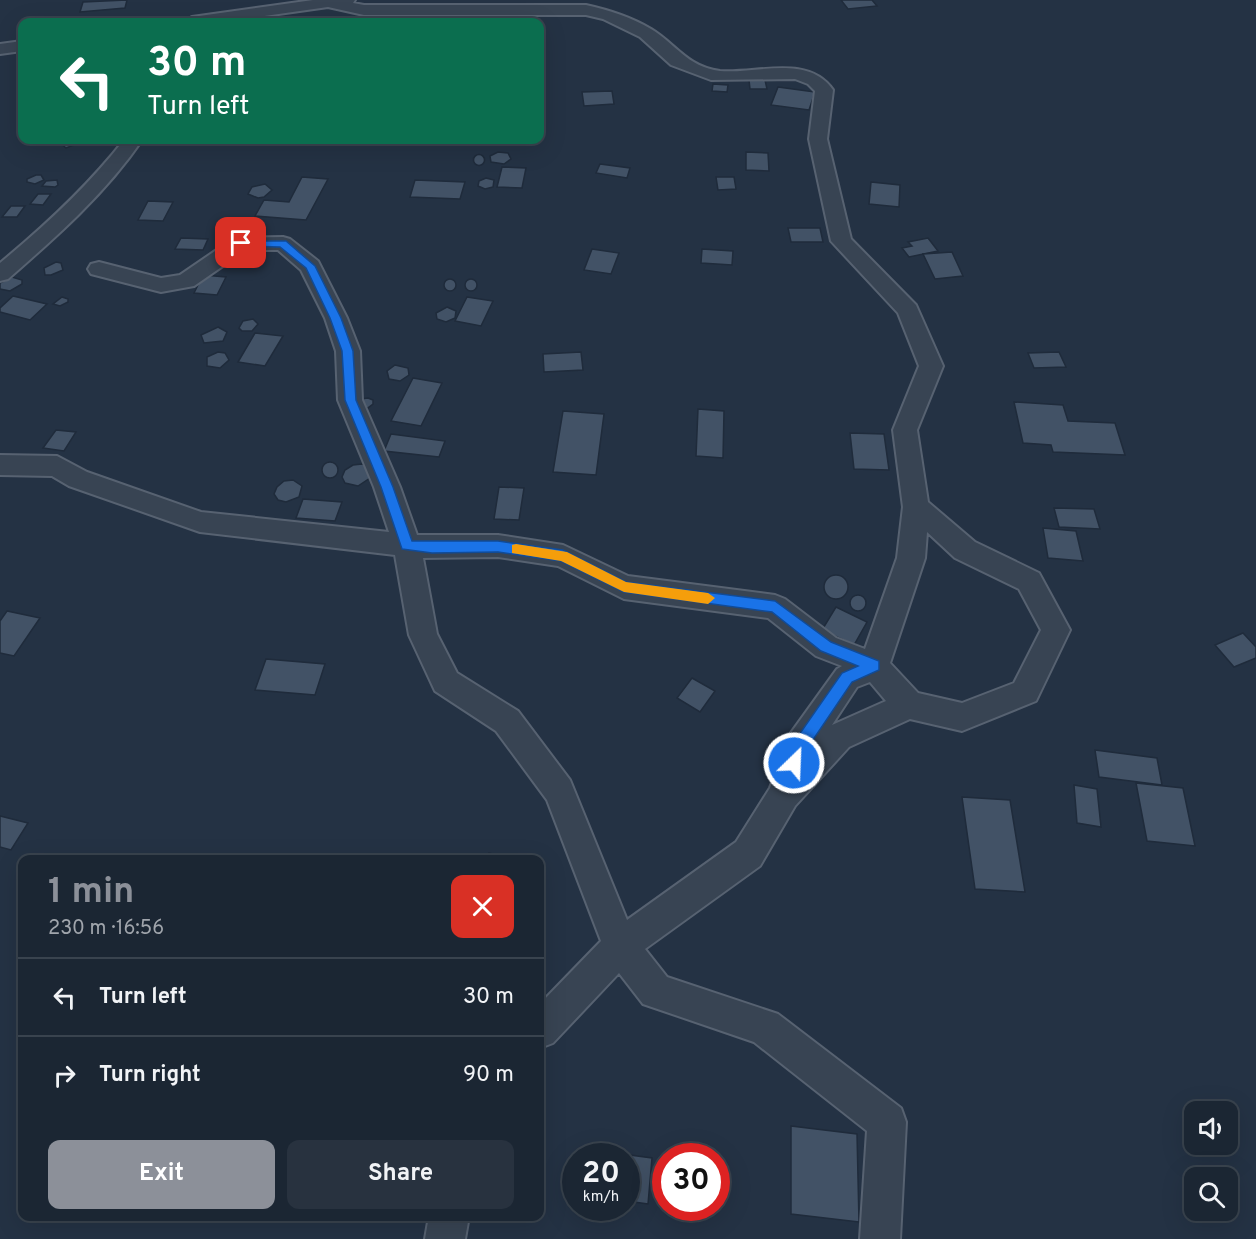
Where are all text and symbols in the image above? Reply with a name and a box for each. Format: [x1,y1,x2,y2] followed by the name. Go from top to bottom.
[147,38,246,91] text: 30 m
[48,42,126,120] icon: left
[147,90,249,124] text: Turn left
[215,217,266,268] pin
[224,226,257,259] icon: arrive
[762,731,826,795] position arrow
[48,870,134,916] text: 1 min
[451,875,514,938] button: close
[48,916,164,942] text: 230 m · 16:56
[48,981,81,1014] icon: left
[99,984,187,1011] text: Turn left
[463,984,514,1011] text: 30 m
[48,1059,81,1092] icon: right
[99,1062,201,1089] text: Turn right
[463,1062,514,1089] text: 90 m
[1184,1101,1238,1221] map controls
[1184,1101,1238,1155] button: sound
[48,1140,275,1209] button: Exit
[287,1140,514,1209] button: Share
[652,1143,730,1221] speed limit sign: 30
[582,1156,620,1193] text: 20
[1184,1167,1238,1221] button: search
[583,1188,619,1207] text: km/h

